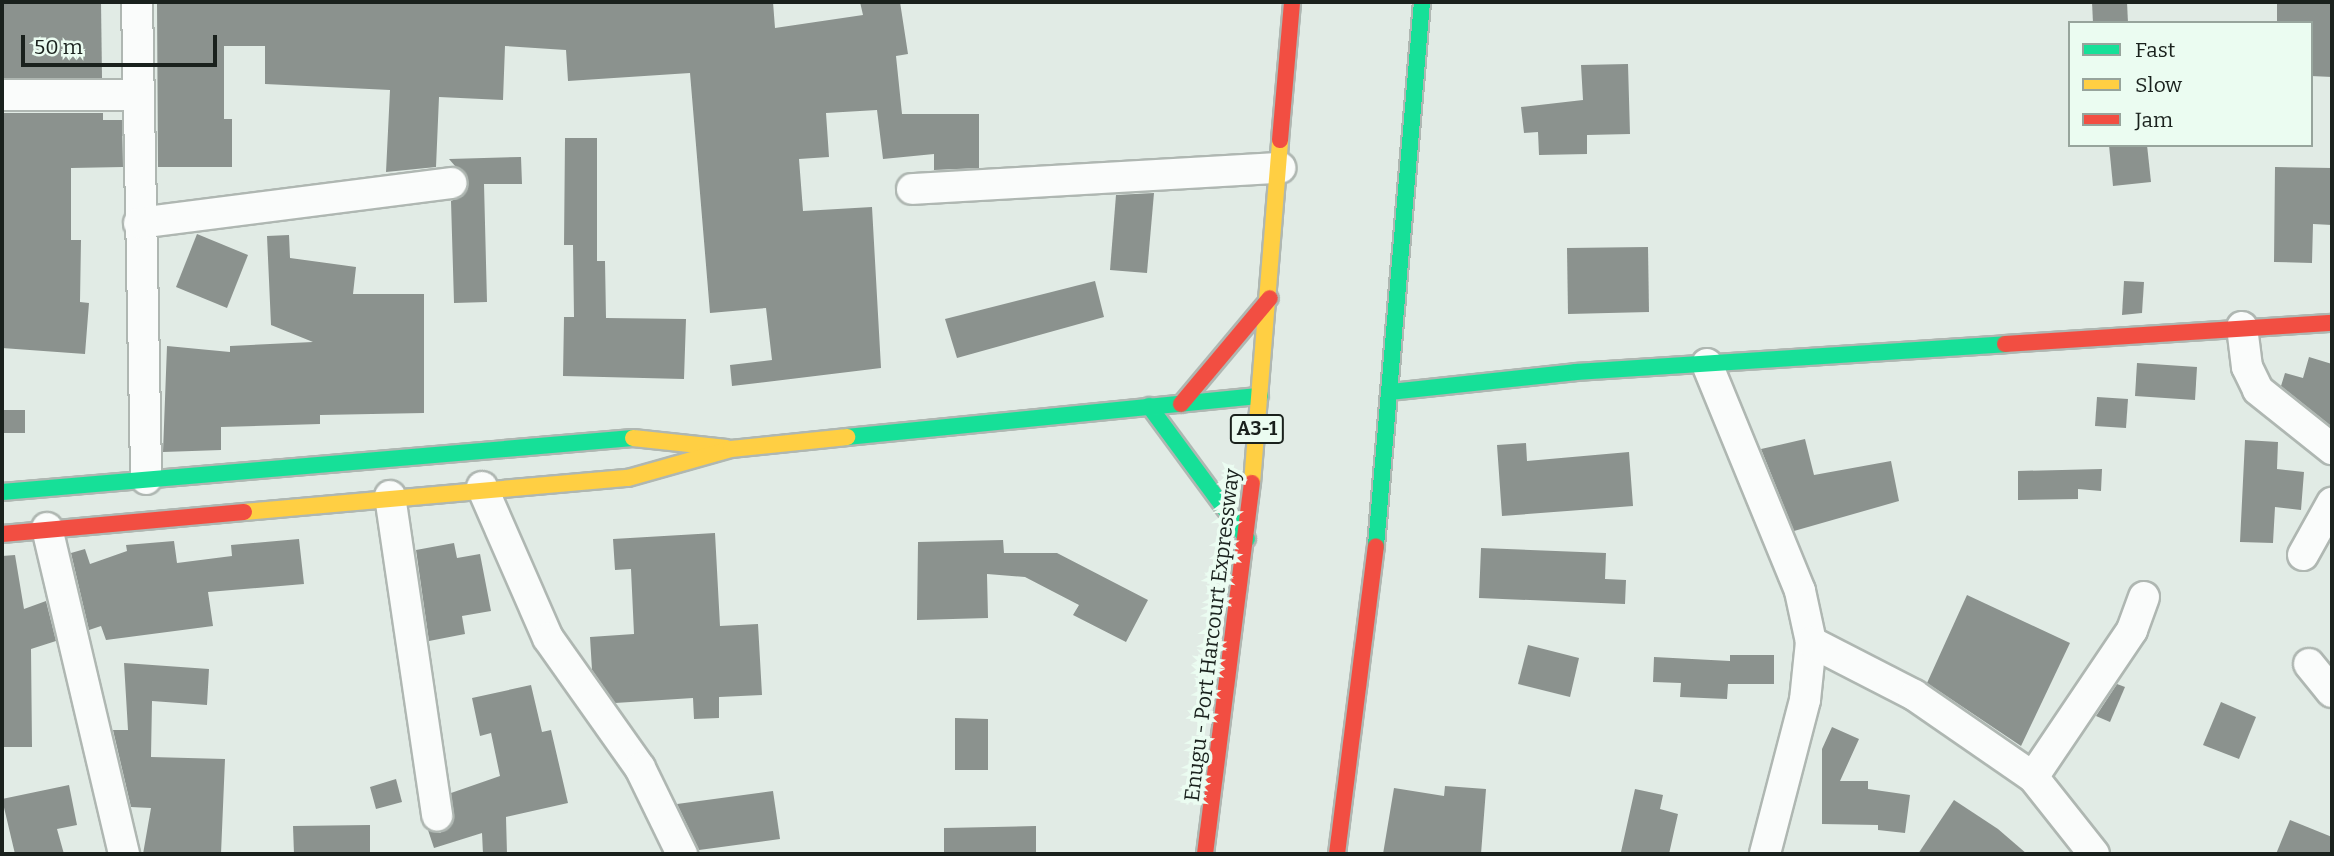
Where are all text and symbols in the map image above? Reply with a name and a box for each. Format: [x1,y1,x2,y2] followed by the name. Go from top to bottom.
[24,21,220,65] scale bar
[2068,21,2313,147] legend
[34,34,83,60] text: 50 m
[2135,37,2175,63] text: Fast
[2135,72,2182,98] text: Slow
[2135,107,2173,133] text: Jam
[1229,414,1285,444] road number: A3-1
[1179,467,1245,803] street label: Enugu - Port Harcourt Expressway

